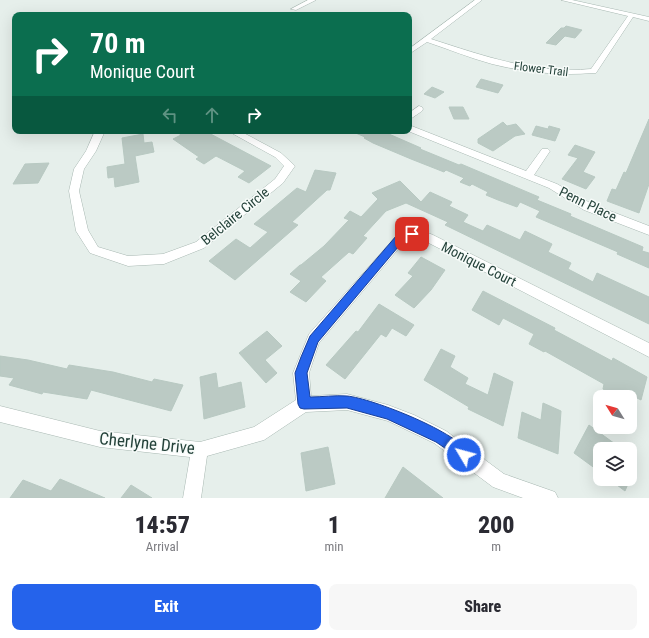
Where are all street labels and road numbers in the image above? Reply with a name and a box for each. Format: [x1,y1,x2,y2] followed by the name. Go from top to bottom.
[513,59,569,79] street label: Flower Trail
[557,183,620,225] street label: Penn Place
[198,184,272,248] street label: Belclaire Circle
[439,238,519,290] street label: Monique Court
[98,428,196,458] street label: Cherlyne Drive

